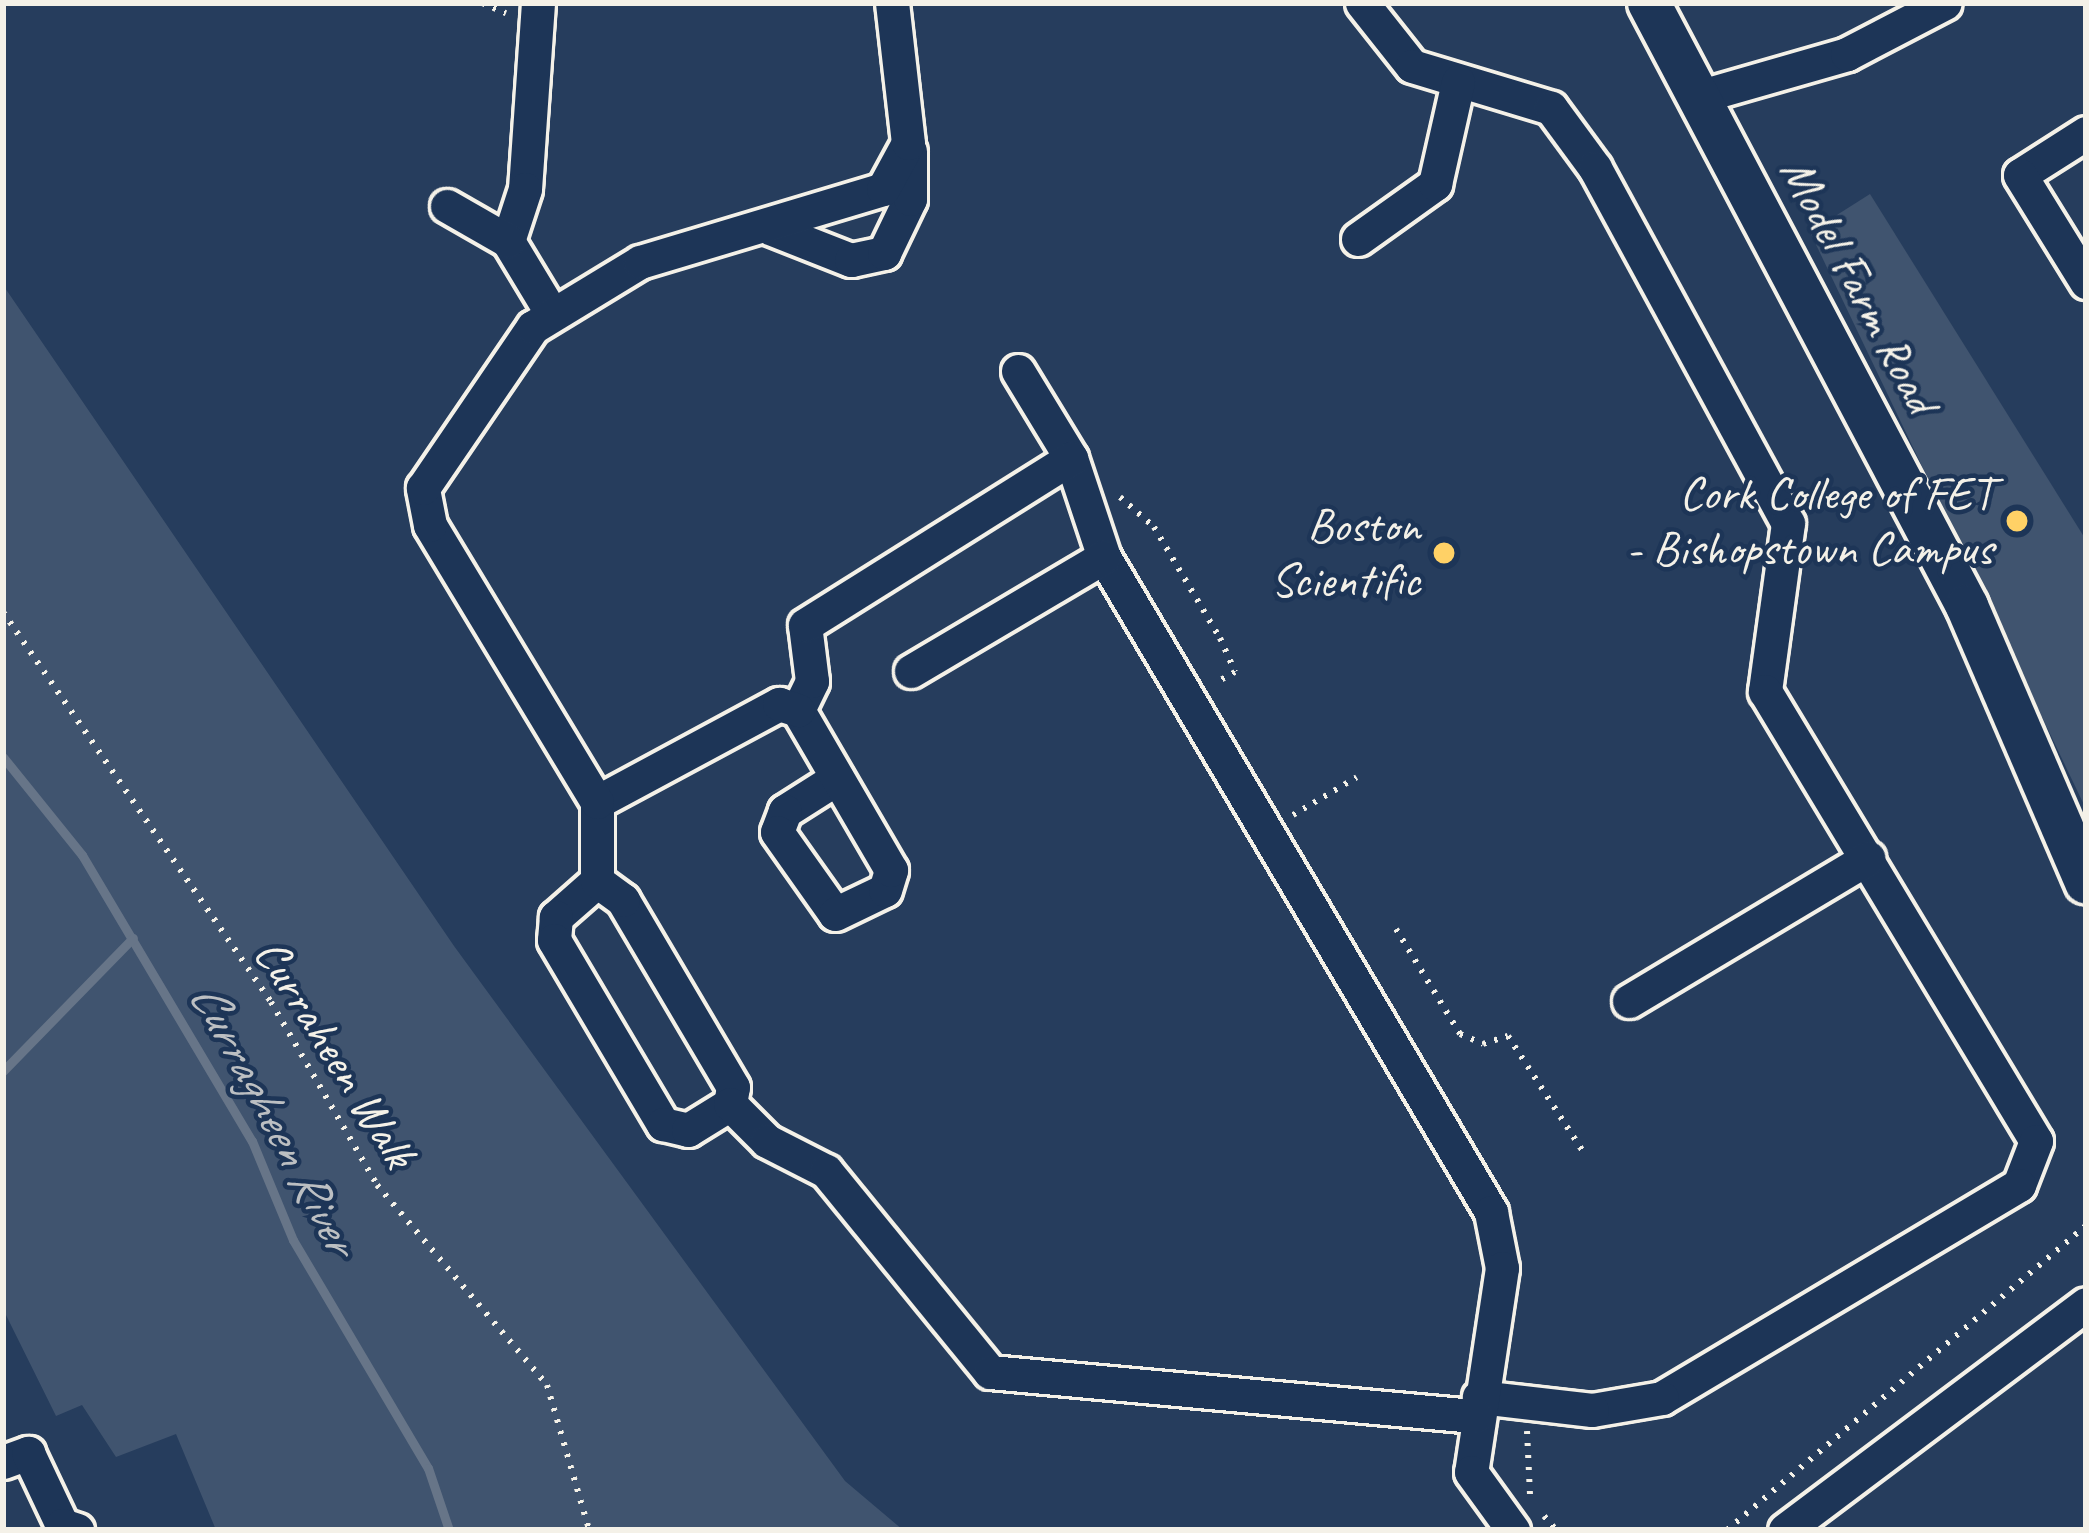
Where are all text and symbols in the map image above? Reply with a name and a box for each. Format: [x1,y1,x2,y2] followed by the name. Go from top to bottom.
[1767,145,1951,425] street label: Model Farm Road
[1628,464,1993,577] place label: Cork College of FET - Bishopstown Campus
[1270,496,1420,609] place label: Boston Scientific
[2004,508,2030,534] marker: Cork College of FET - Bishopstown Campus
[1431,540,1457,566] marker: Boston Scientific
[241,927,429,1179] street label: Curraheen Walk
[177,971,371,1263] water label: Curragheen River

